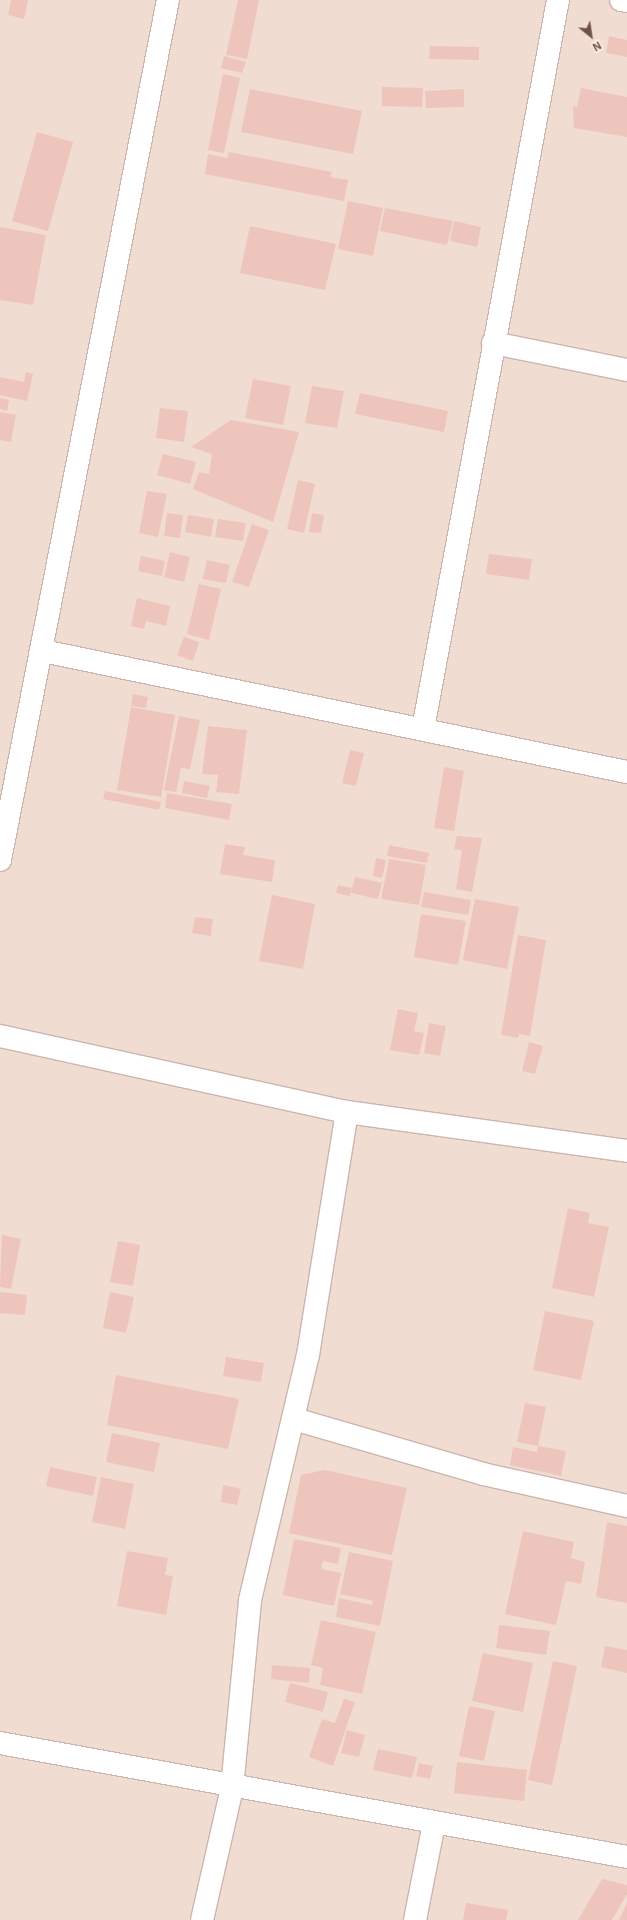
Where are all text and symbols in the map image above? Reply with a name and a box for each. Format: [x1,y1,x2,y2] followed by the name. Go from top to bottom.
[571,16,611,56] north arrow
[591,39,604,54] text: N

